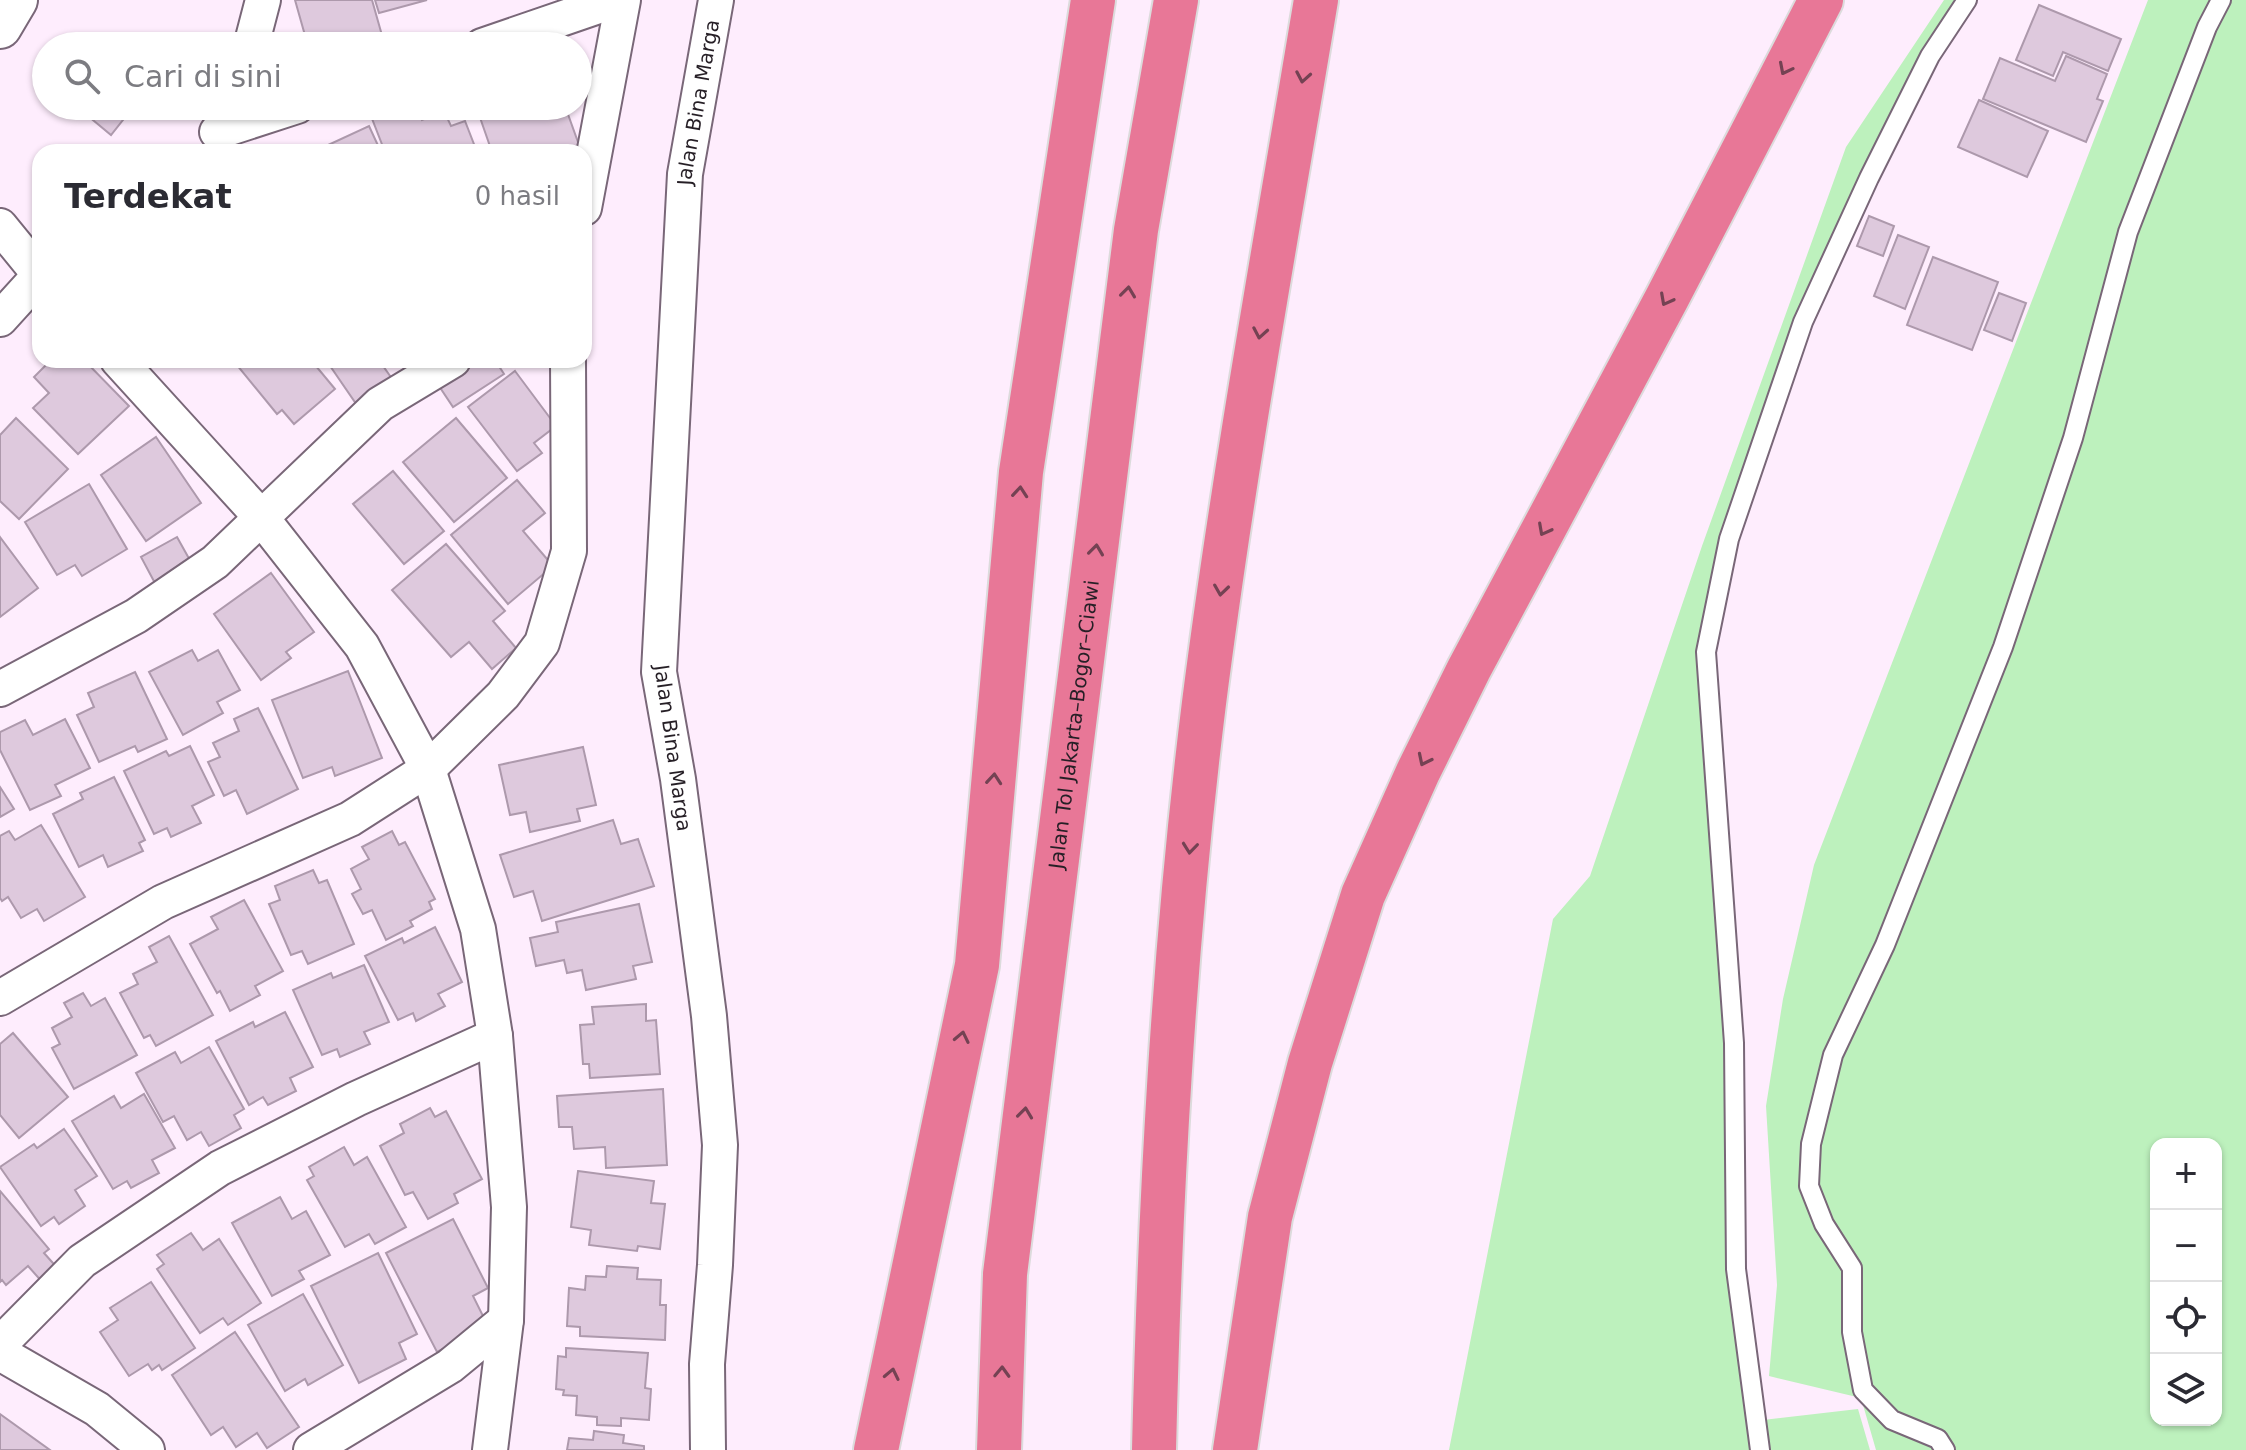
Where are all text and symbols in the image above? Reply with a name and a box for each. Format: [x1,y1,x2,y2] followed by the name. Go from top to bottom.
[672,18,724,188] street label: Jalan Bina Marga
[32,32,592,120] search box
[60,54,104,98] icon: search
[124,59,282,94] text: Cari di sini
[1780,61,1795,76] one-way arrow
[1296,70,1313,84] one-way arrow
[64,176,232,216] text: Terdekat
[475,181,560,211] text: 0 hasil
[1119,285,1136,299] one-way arrow
[1661,292,1676,307] one-way arrow
[1253,327,1270,340] one-way arrow
[1011,485,1028,498] one-way arrow
[1538,521,1553,536] one-way arrow
[1087,543,1104,556] one-way arrow
[1044,579,1104,872] street label: Jalan Tol Jakarta–Bogor–Ciawi
[1213,584,1230,597] one-way arrow
[649,661,697,833] street label: Jalan Bina Marga
[1418,752,1433,767] one-way arrow
[985,772,1002,785] one-way arrow
[1182,842,1199,855] one-way arrow
[953,1031,970,1044] one-way arrow
[1016,1106,1033,1120] one-way arrow
[2150,1138,2222,1426] map controls
[2150,1138,2222,1210] button: +
[2150,1210,2222,1282] button: −
[2150,1282,2222,1354] button: locate
[2150,1354,2222,1426] button: layers
[993,1365,1010,1378] one-way arrow
[883,1367,900,1381] one-way arrow

